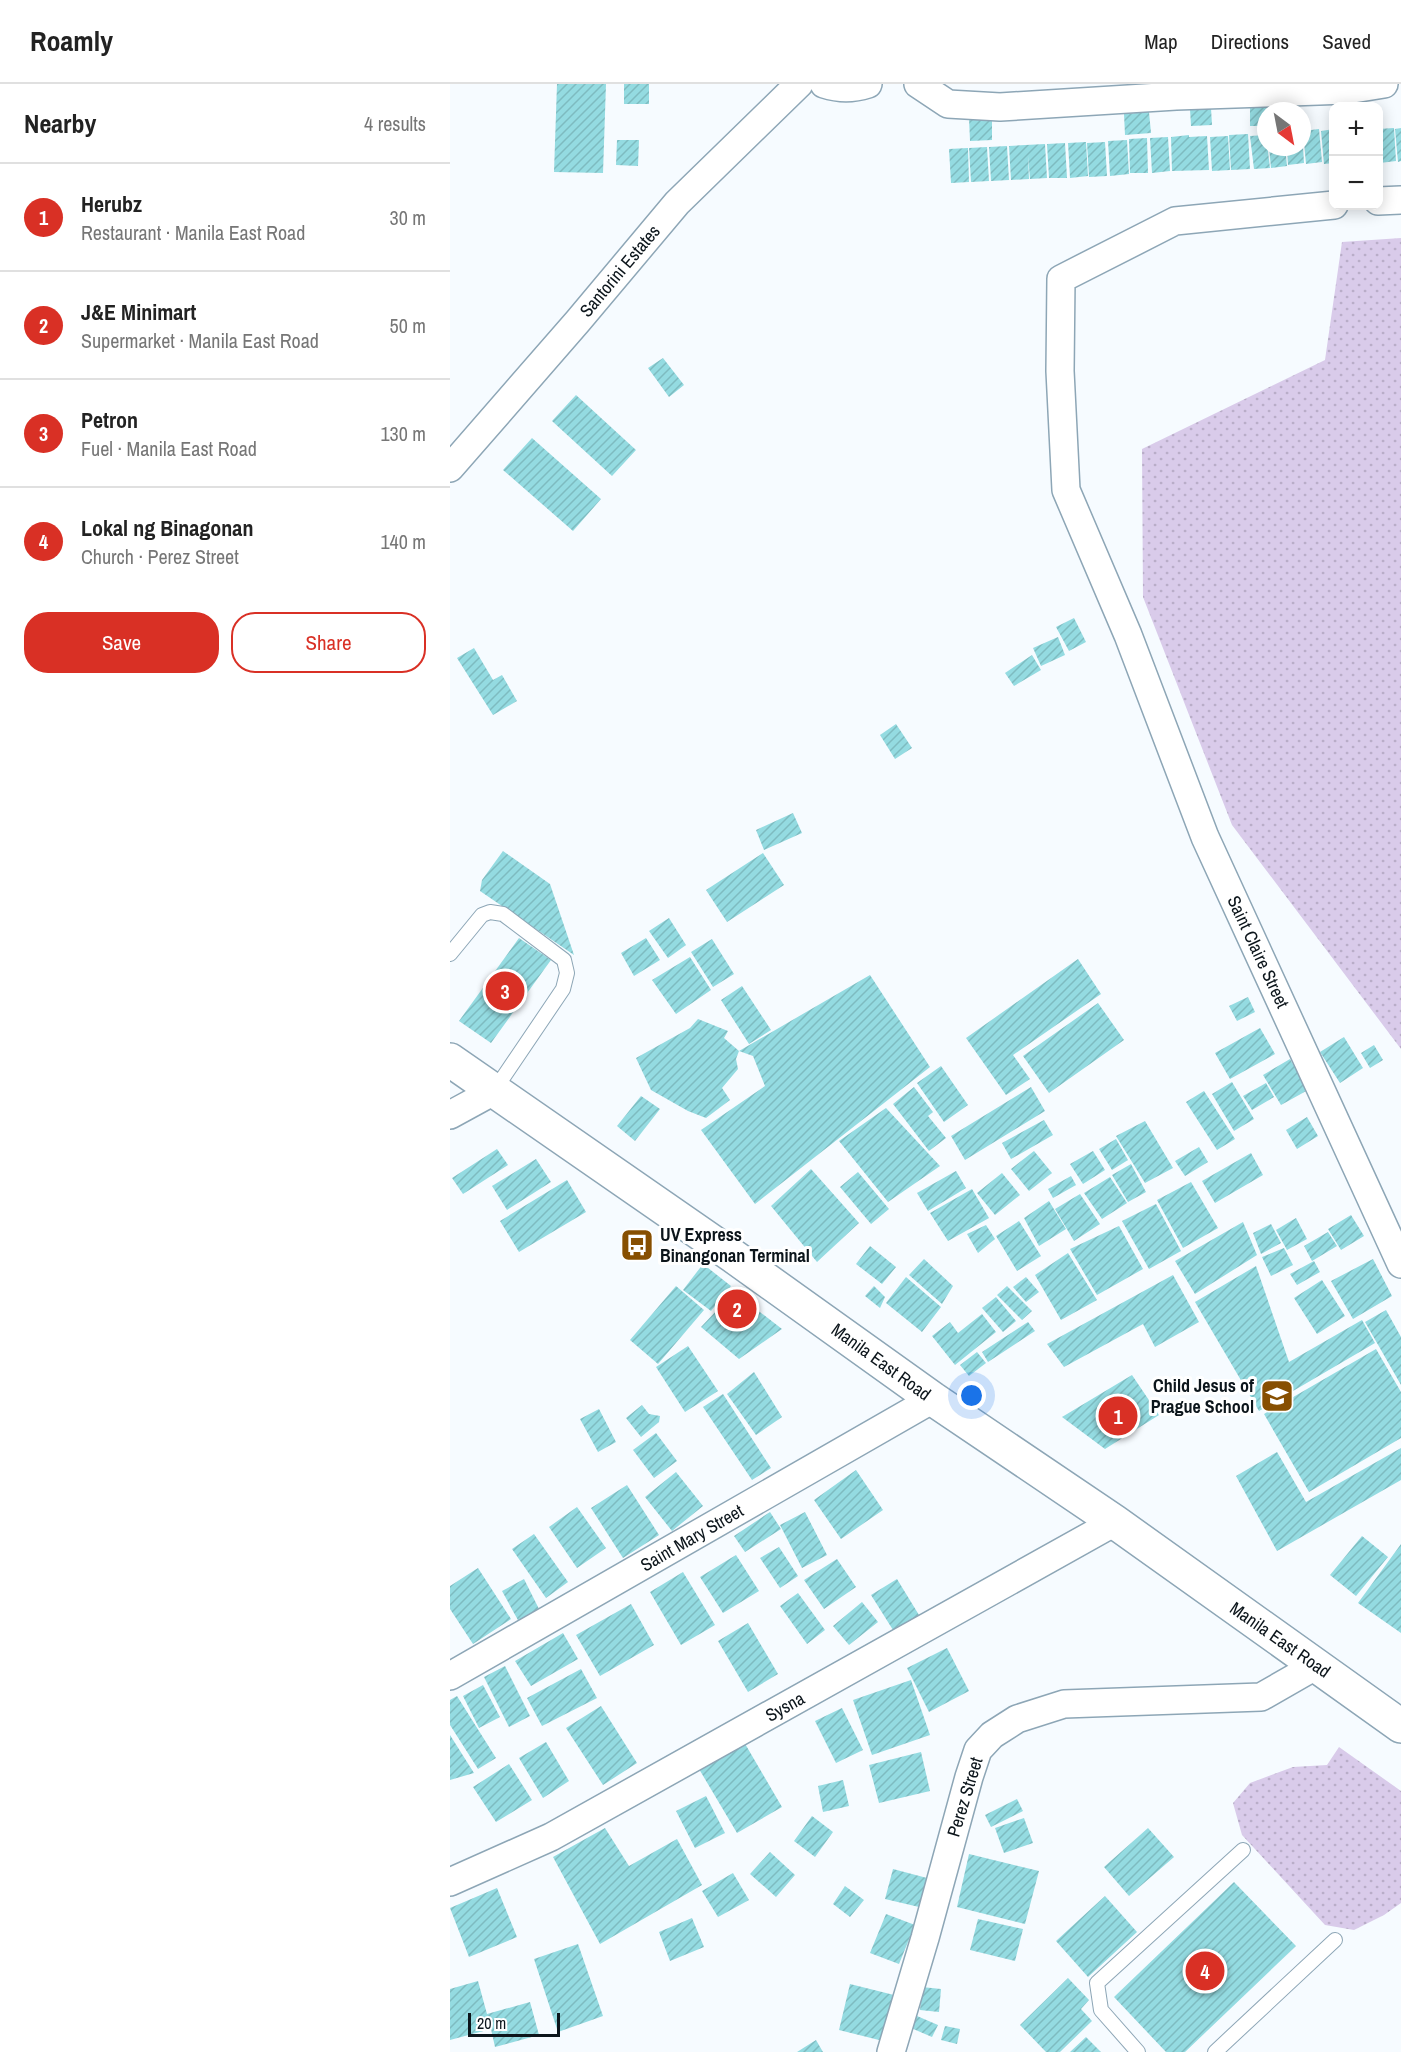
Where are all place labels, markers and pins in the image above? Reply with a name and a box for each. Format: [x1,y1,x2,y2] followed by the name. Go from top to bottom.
[486,968,524,1014] pin: 3
[660,1222,810,1268] place label: UV Express Binangonan Terminal
[619,1227,655,1263] bus stop icon: UV Express Binangonan Terminal
[718,1286,756,1332] pin: 2
[1151,1373,1254,1419] place label: Child Jesus of Prague School
[1259,1378,1295,1414] school or university icon: Child Jesus of Prague School
[1098,1394,1138,1438] pin: 1
[1186,1948,1224,1994] pin: 4

